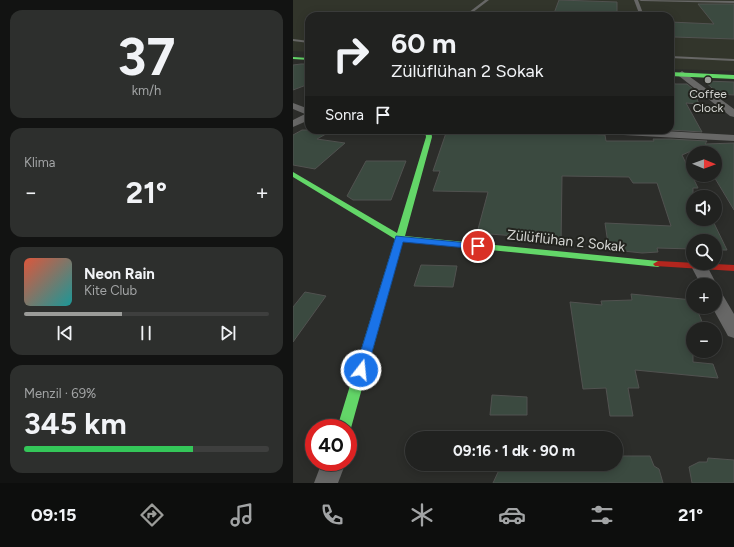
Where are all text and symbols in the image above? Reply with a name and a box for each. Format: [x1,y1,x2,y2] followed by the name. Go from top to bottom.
[118,26,175,88] text: 37
[391,26,456,60] text: 60 m
[325,28,377,80] icon: right
[391,60,543,82] text: Zülüflühan 2 Sokak
[703,75,713,85] marker: Coffee Clock
[132,83,161,98] text: km/h
[689,87,727,115] place label: Coffee Clock
[372,104,394,126] icon: arrive
[325,106,364,124] text: Sonra
[686,146,722,182] north arrow
[686,146,722,358] map controls
[24,155,56,170] text: Klima
[126,174,167,211] text: 21°
[24,179,38,206] text: −
[255,179,269,206] text: +
[686,190,722,226] button: sound
[506,226,626,256] street label: Zülüflühan 2 Sokak
[461,229,495,263] pin
[686,234,722,270] button: search
[467,235,489,257] icon: arrive
[84,265,155,283] text: Neon Rain
[686,278,722,314] button: +
[84,283,137,298] text: Kite Club
[54,322,76,344] icon: previous
[135,322,157,344] icon: pause
[217,322,239,344] icon: next
[686,322,722,358] button: −
[340,349,382,391] position arrow
[24,386,96,401] text: Menzil · 69%
[24,405,127,442] text: 345 km
[305,419,357,471] speed limit sign: 40
[453,442,575,460] text: 09:16 · 1 dk · 90 m
[138,501,166,529] icon: directions
[228,501,256,529] icon: music
[318,501,346,529] icon: phone
[408,501,436,529] icon: climate
[498,501,526,529] icon: car
[588,501,616,529] icon: filters
[31,504,77,526] text: 09:15
[678,504,703,526] text: 21°

